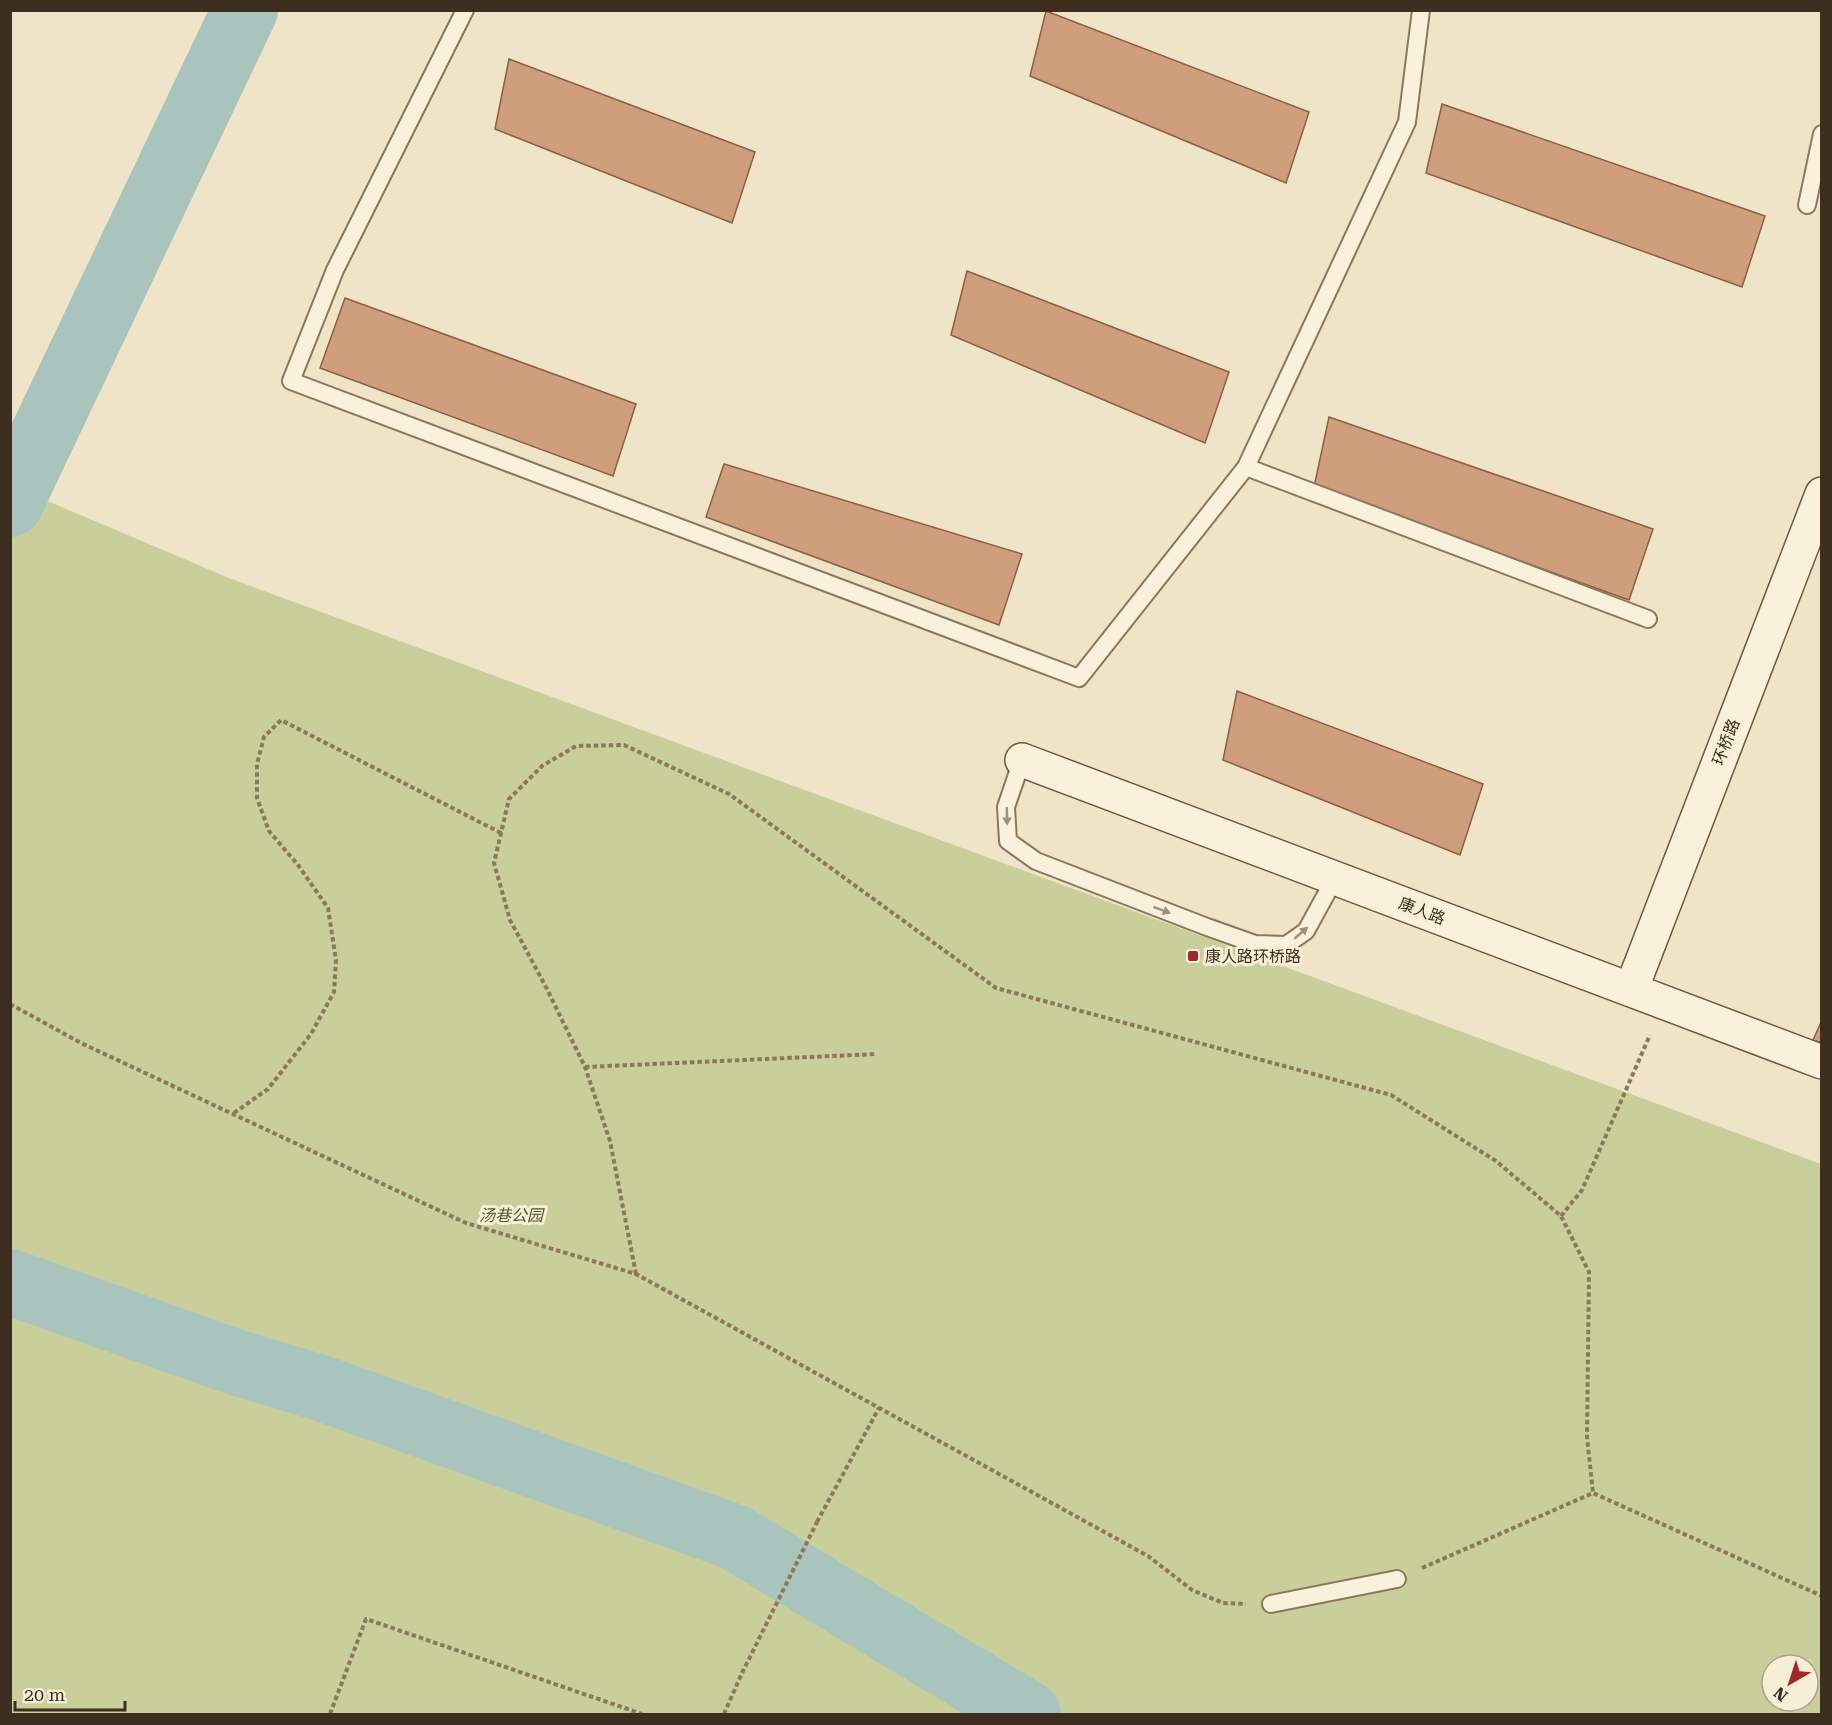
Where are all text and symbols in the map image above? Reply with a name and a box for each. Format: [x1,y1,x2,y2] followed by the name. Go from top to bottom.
[1709,716,1743,768] street label: 环桥路
[1002,806,1012,825] one-way arrow
[1396,894,1448,928] street label: 康人路
[1153,905,1171,915] one-way arrow
[1293,927,1309,940] one-way arrow
[1205,947,1301,966] place label: 康人路环桥路
[1186,949,1200,963] marker: 康人路环桥路
[479,1206,545,1225] park label: 汤巷公园
[1760,1653,1820,1713] north arrow
[15,1674,124,1712] scale bar
[1770,1683,1792,1706] text: N
[24,1684,65,1705] text: 20 m

